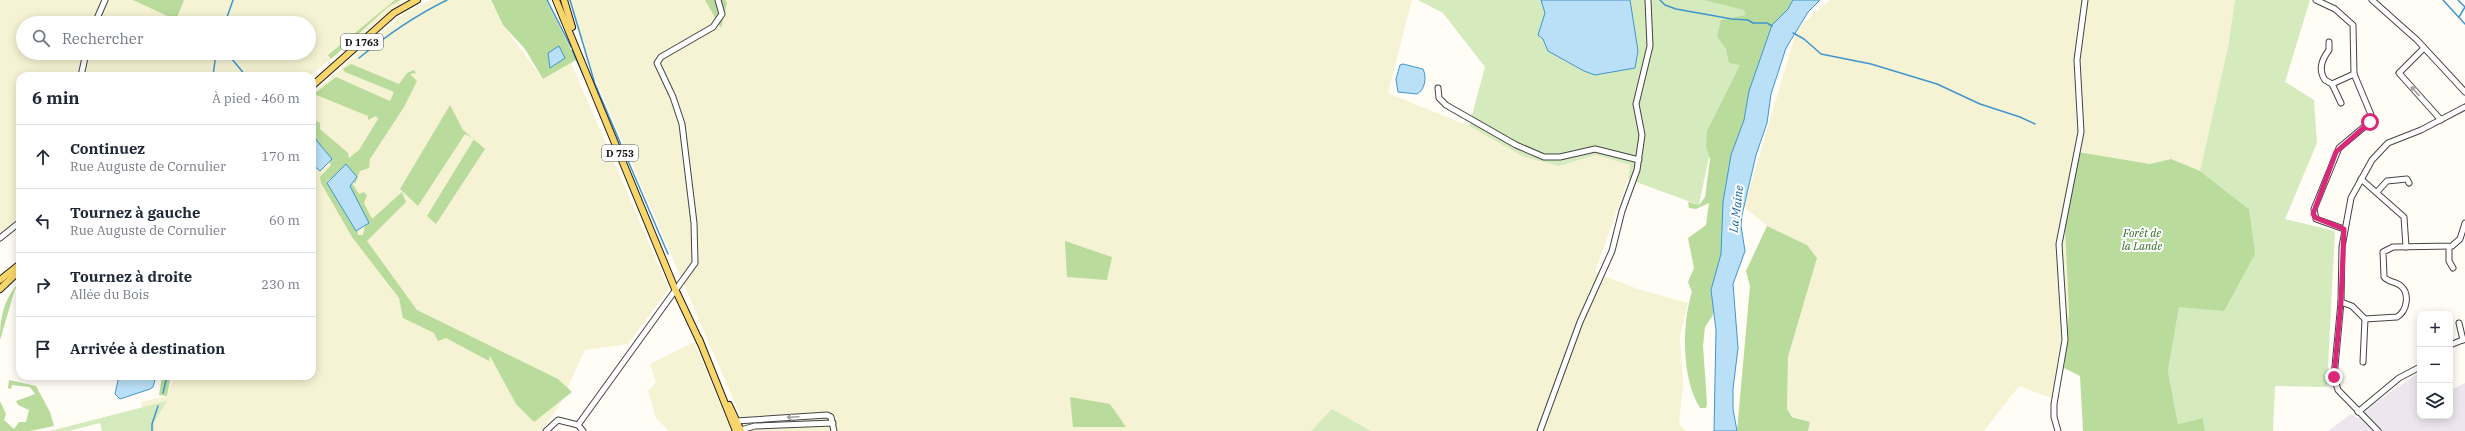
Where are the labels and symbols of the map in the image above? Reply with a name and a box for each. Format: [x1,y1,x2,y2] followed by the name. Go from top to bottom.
[341,34,383,50] road number: D 1763
[2411,86,2420,96] one-way arrow
[2361,113,2379,131] route start
[602,145,638,161] road number: D 753
[1726,184,1746,234] water label: La Maine
[2122,226,2162,253] park label: Forêt de la Lande
[2325,368,2343,386] route end
[787,413,800,421] one-way arrow

